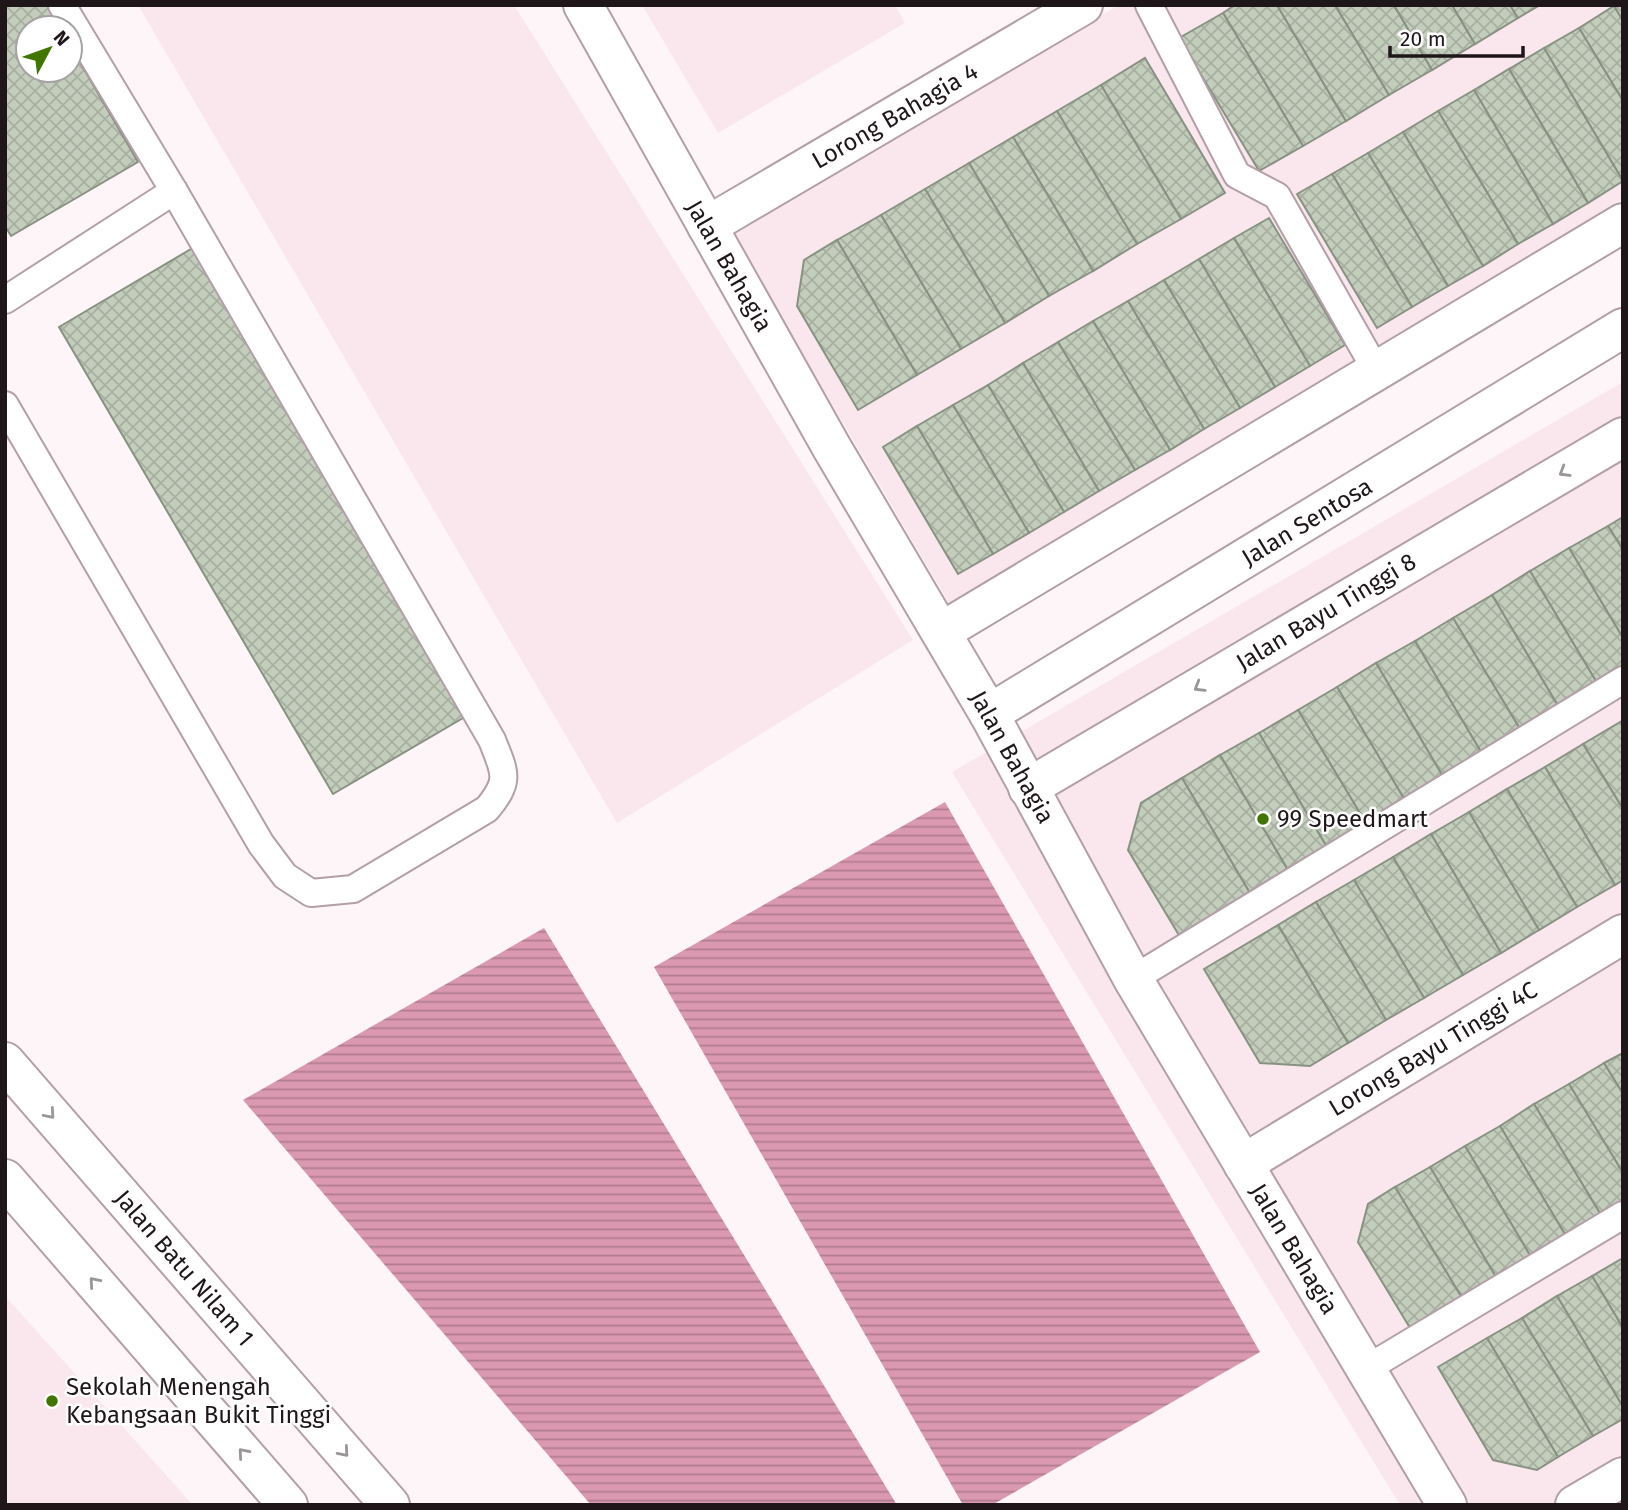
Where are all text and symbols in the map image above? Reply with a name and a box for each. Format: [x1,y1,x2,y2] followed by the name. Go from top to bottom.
[14,14,84,84] north arrow
[1390,14,1523,58] scale bar
[49,26,74,50] text: N
[1400,26,1446,52] text: 20 m
[807,57,983,175] street label: Lorong Bahagia 4
[680,195,778,337] street label: Jalan Bahagia
[1559,464,1571,477] one-way arrow
[1237,472,1377,572] street label: Jalan Sentosa
[1231,547,1421,677] street label: Jalan Bayu Tinggi 8
[1194,679,1207,692] one-way arrow
[964,686,1060,828] street label: Jalan Bahagia
[1277,805,1428,833] place label: 99 Speedmart
[1255,811,1271,827] marker: 99 Speedmart
[1324,976,1542,1122] street label: Lorong Bayu Tinggi 4C
[42,1106,54,1119] one-way arrow
[1244,1179,1344,1319] street label: Jalan Bahagia
[109,1184,259,1352] street label: Jalan Batu Nilam 1
[90,1277,102,1290] one-way arrow
[66,1373,331,1429] place label: Sekolah Menengah Kebangsaan Bukit Tinggi
[44,1393,60,1409] marker: Sekolah Menengah Kebangsaan Bukit Tinggi
[336,1444,348,1457] one-way arrow
[239,1449,251,1462] one-way arrow

